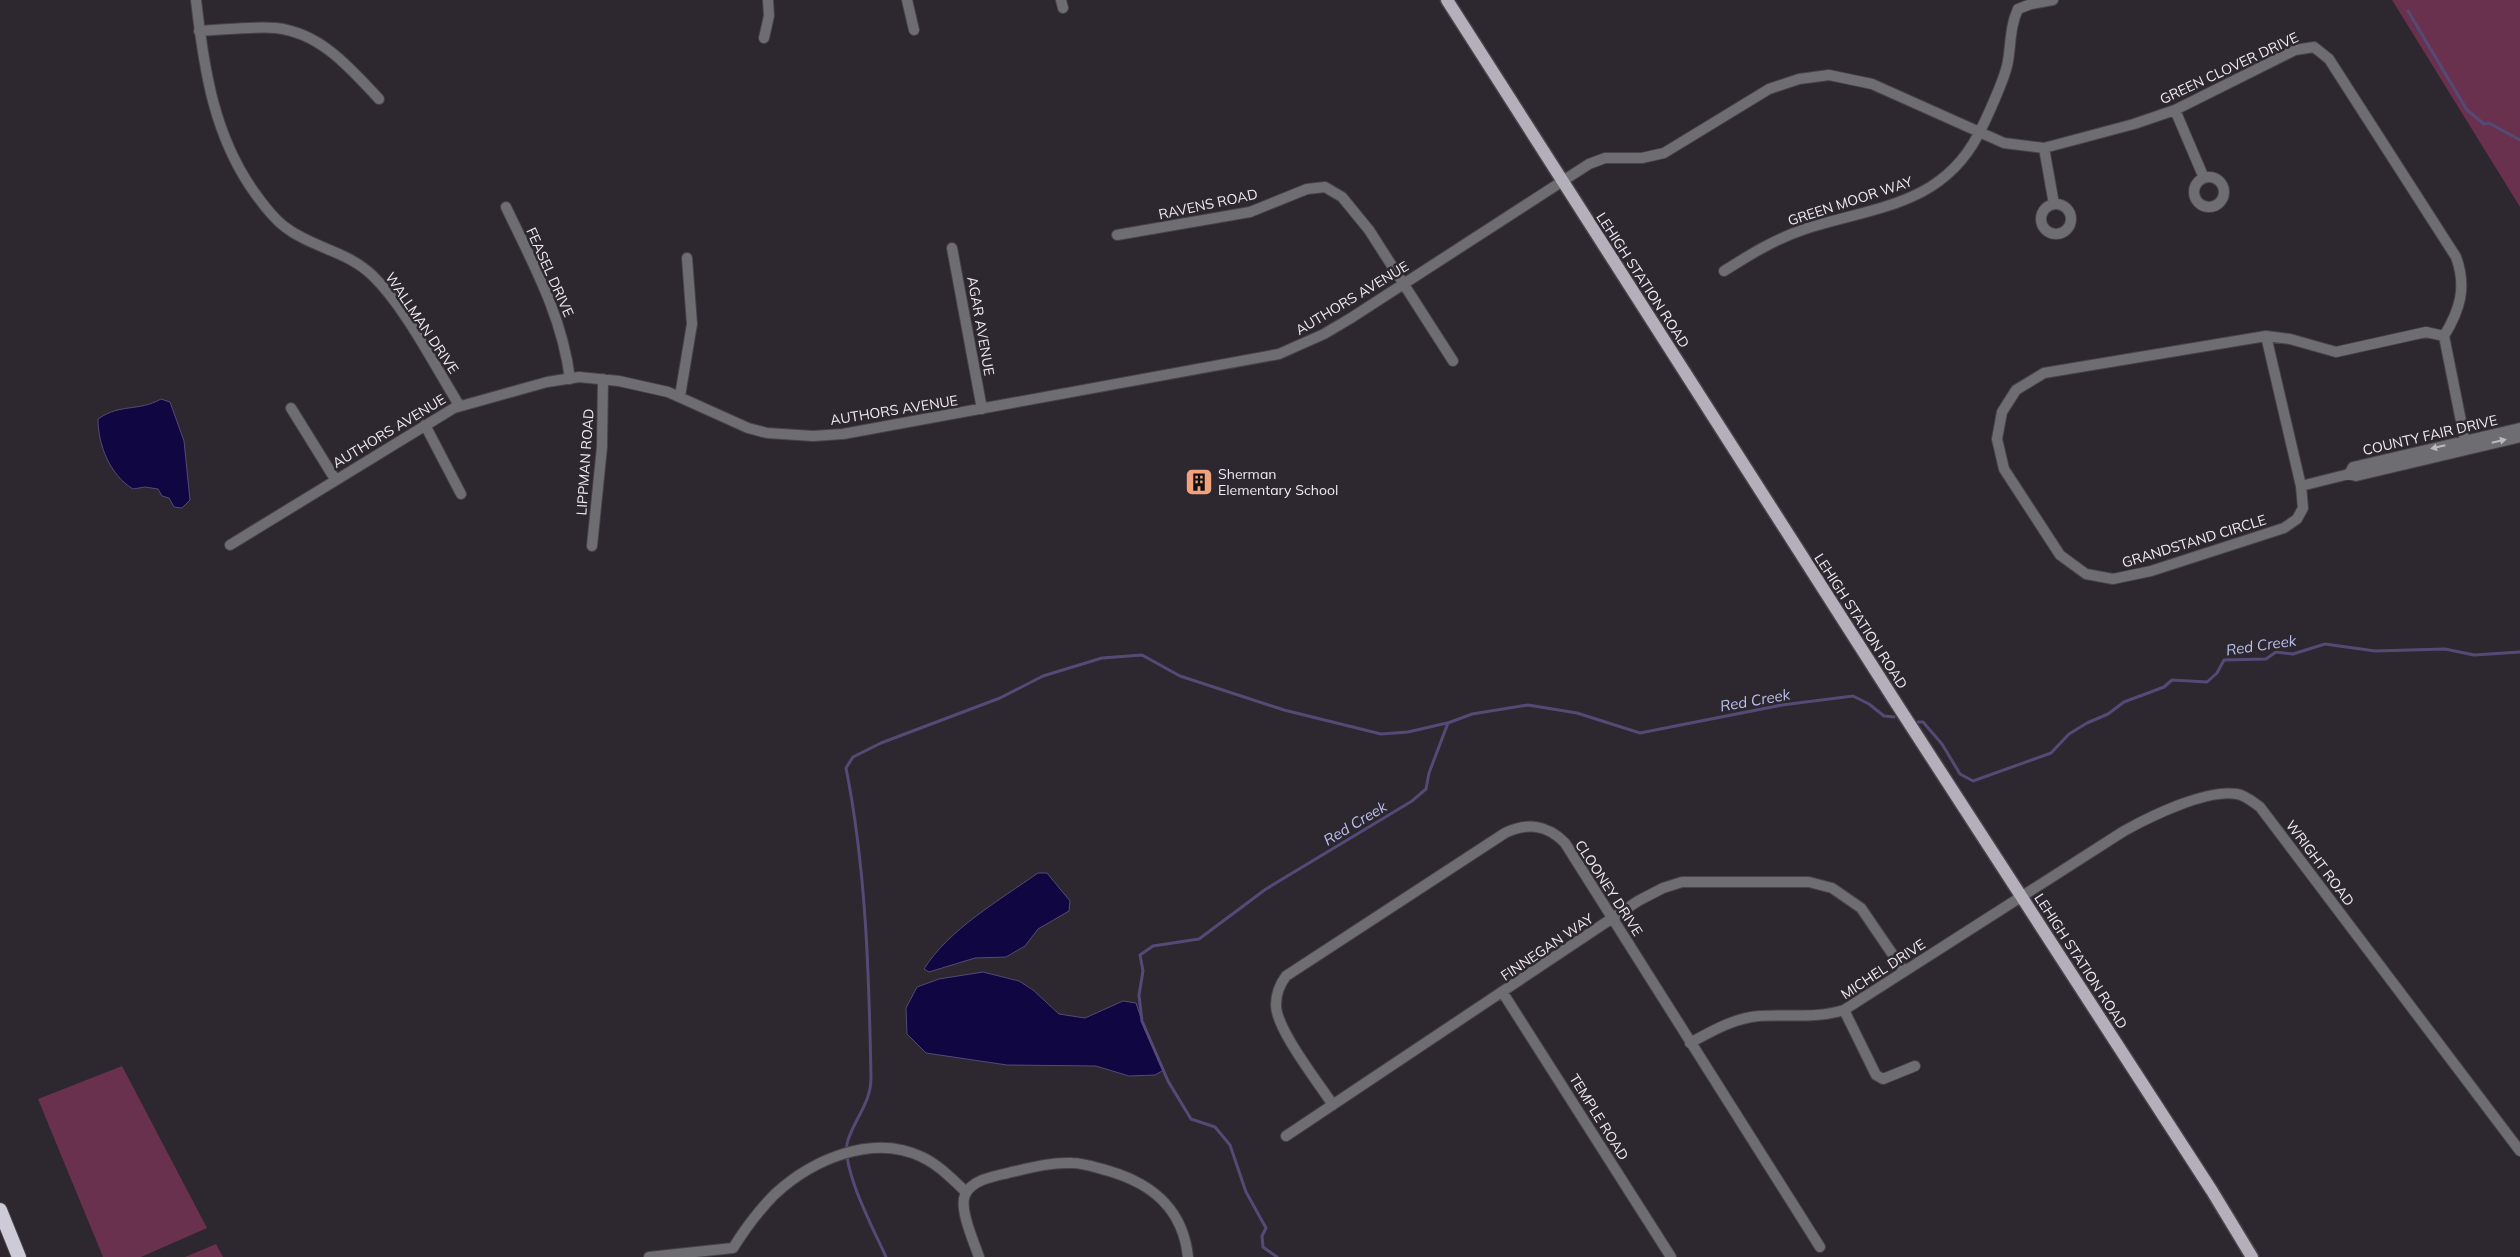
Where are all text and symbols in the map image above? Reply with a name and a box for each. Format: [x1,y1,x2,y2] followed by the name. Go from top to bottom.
[2157,28,2301,108] street label: GREEN CLOVER DRIVE
[1785,172,1915,230] street label: GREEN MOOR WAY
[1157,185,1259,223] street label: RAVENS ROAD
[1592,209,1694,351] street label: LEHIGH STATION ROAD
[522,224,578,320] street label: FEASEL DRIVE
[1292,257,1412,339] street label: AUTHORS AVENUE
[381,269,463,377] street label: WALLMAN DRIVE
[963,275,999,377] street label: AGAR AVENUE
[329,390,449,472] street label: AUTHORS AVENUE
[829,391,959,429] street label: AUTHORS AVENUE
[572,408,598,516] street label: LIPPMAN ROAD
[2361,411,2499,459] street label: COUNTY FAIR DRIVE
[2492,437,2507,445] one-way arrow
[2431,443,2446,451] one-way arrow
[1218,465,1338,499] place label: Sherman Elementary School
[1184,467,1214,497] building icon: Sherman Elementary School
[2120,510,2268,572] street label: GRANDSTAND CIRCLE
[1810,550,1912,692] street label: LEHIGH STATION ROAD
[2225,630,2299,659] water label: Red Creek
[1718,684,1793,716] water label: Red Creek
[1320,796,1391,849] water label: Red Creek
[2282,816,2358,910] street label: WRIGHT ROAD
[1571,837,1647,939] street label: CLOONEY DRIVE
[2030,890,2132,1032] street label: LEHIGH STATION ROAD
[1497,909,1597,985] street label: FINNEGAN WAY
[1837,935,1929,1003] street label: MICHEL DRIVE
[1565,1071,1633,1163] street label: TEMPLE ROAD

